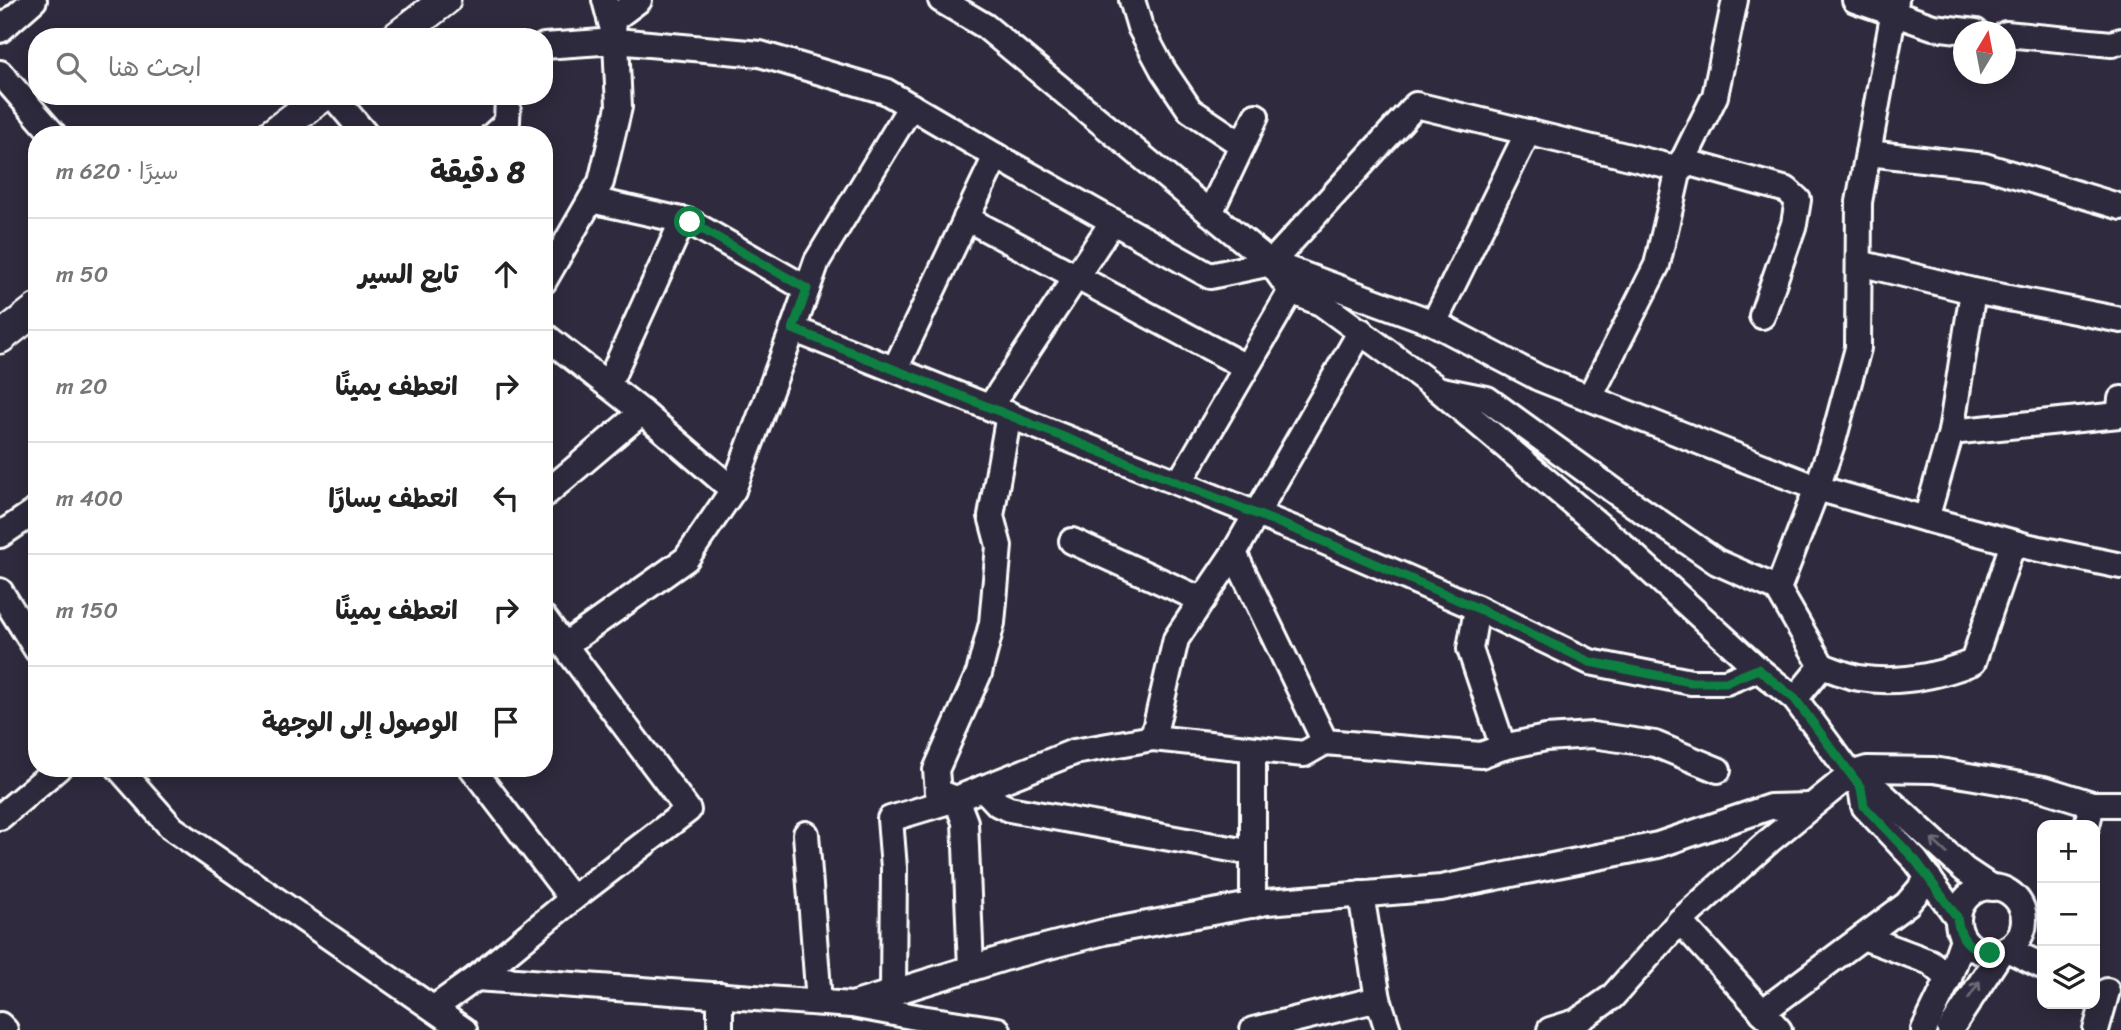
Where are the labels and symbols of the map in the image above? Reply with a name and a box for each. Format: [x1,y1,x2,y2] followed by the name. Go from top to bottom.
[1953,21,2016,84] north arrow
[674,206,705,237] route start
[1931,837,1948,854] one-way arrow
[1974,937,2005,968] route end
[1968,981,1982,1001] one-way arrow

